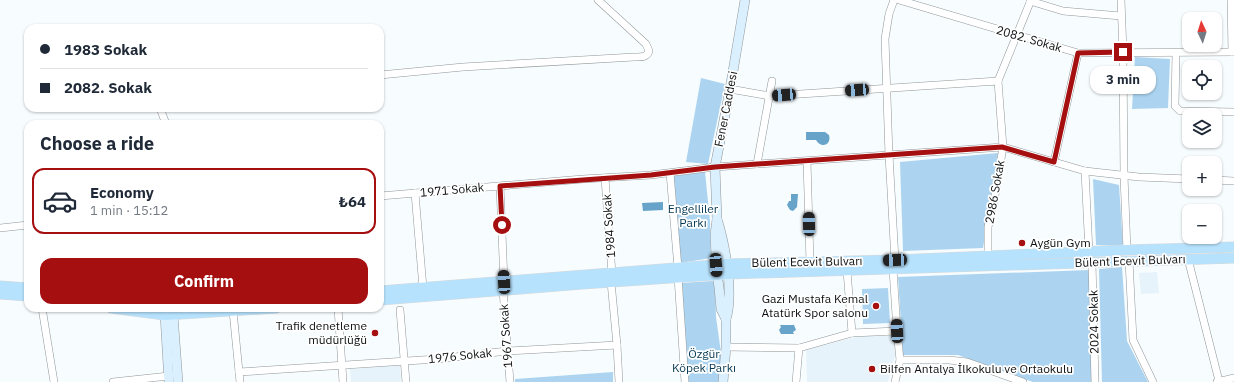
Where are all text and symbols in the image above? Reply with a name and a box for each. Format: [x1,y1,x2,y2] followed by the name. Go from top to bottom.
[1182,12,1222,52] north arrow
[1182,12,1222,244] map controls
[995,22,1064,55] street label: 2082. Sokak
[64,40,147,59] text: 1983 Sokak
[1114,43,1132,61] route end
[1182,60,1222,100] button: locate
[1090,66,1156,94] callout: 3 min
[711,70,740,148] street label: Fener Caddesi
[1106,71,1140,88] text: 3 min
[64,78,152,97] text: 2082. Sokak
[845,83,869,97] car
[772,88,796,102] car
[1182,108,1222,148] button: layers
[40,132,154,155] text: Choose a ride
[1182,156,1222,196] button: +
[982,158,1008,225] street label: 2986 Sokak
[419,179,485,200] street label: 1971 Sokak
[42,183,78,219] icon: car
[90,183,154,202] text: Economy
[339,192,366,211] text: ₺64
[599,193,618,259] street label: 1984 Sokak
[668,201,719,230] park label: Engelliler Parkı
[90,202,168,219] text: 1 min · 15:12
[1182,204,1222,244] button: −
[803,212,815,236] car
[493,216,511,234] route start
[1030,235,1091,250] place label: Aygün Gym
[1017,238,1027,248] marker: Aygün Gym
[1074,251,1186,270] street label: Bülent Ecevit Bulvarı
[709,253,723,277] car
[751,253,863,270] street label: Bülent Ecevit Bulvarı
[883,254,907,266] car
[40,258,368,304] button: Confirm
[497,270,511,294] car
[1085,289,1102,354] street label: 2024 Sokak
[761,291,868,320] place label: Gazi Mustafa Kemal Atatürk Spor salonu
[871,301,881,311] marker: Gazi Mustafa Kemal Atatürk Spor salonu
[496,303,515,369] street label: 1967 Sokak
[276,318,367,347] place label: Trafik denetleme müdürlüğü
[890,319,904,343] car
[370,328,380,338] marker: Trafik denetleme müdürlüğü
[427,345,493,366] street label: 1976 Sokak
[672,346,736,375] park label: Özgür Köpek Parkı
[880,361,1073,376] place label: Bilfen Antalya İlkokulu ve Ortaokulu
[867,364,877,374] marker: Bilfen Antalya İlkokulu ve Ortaokulu

